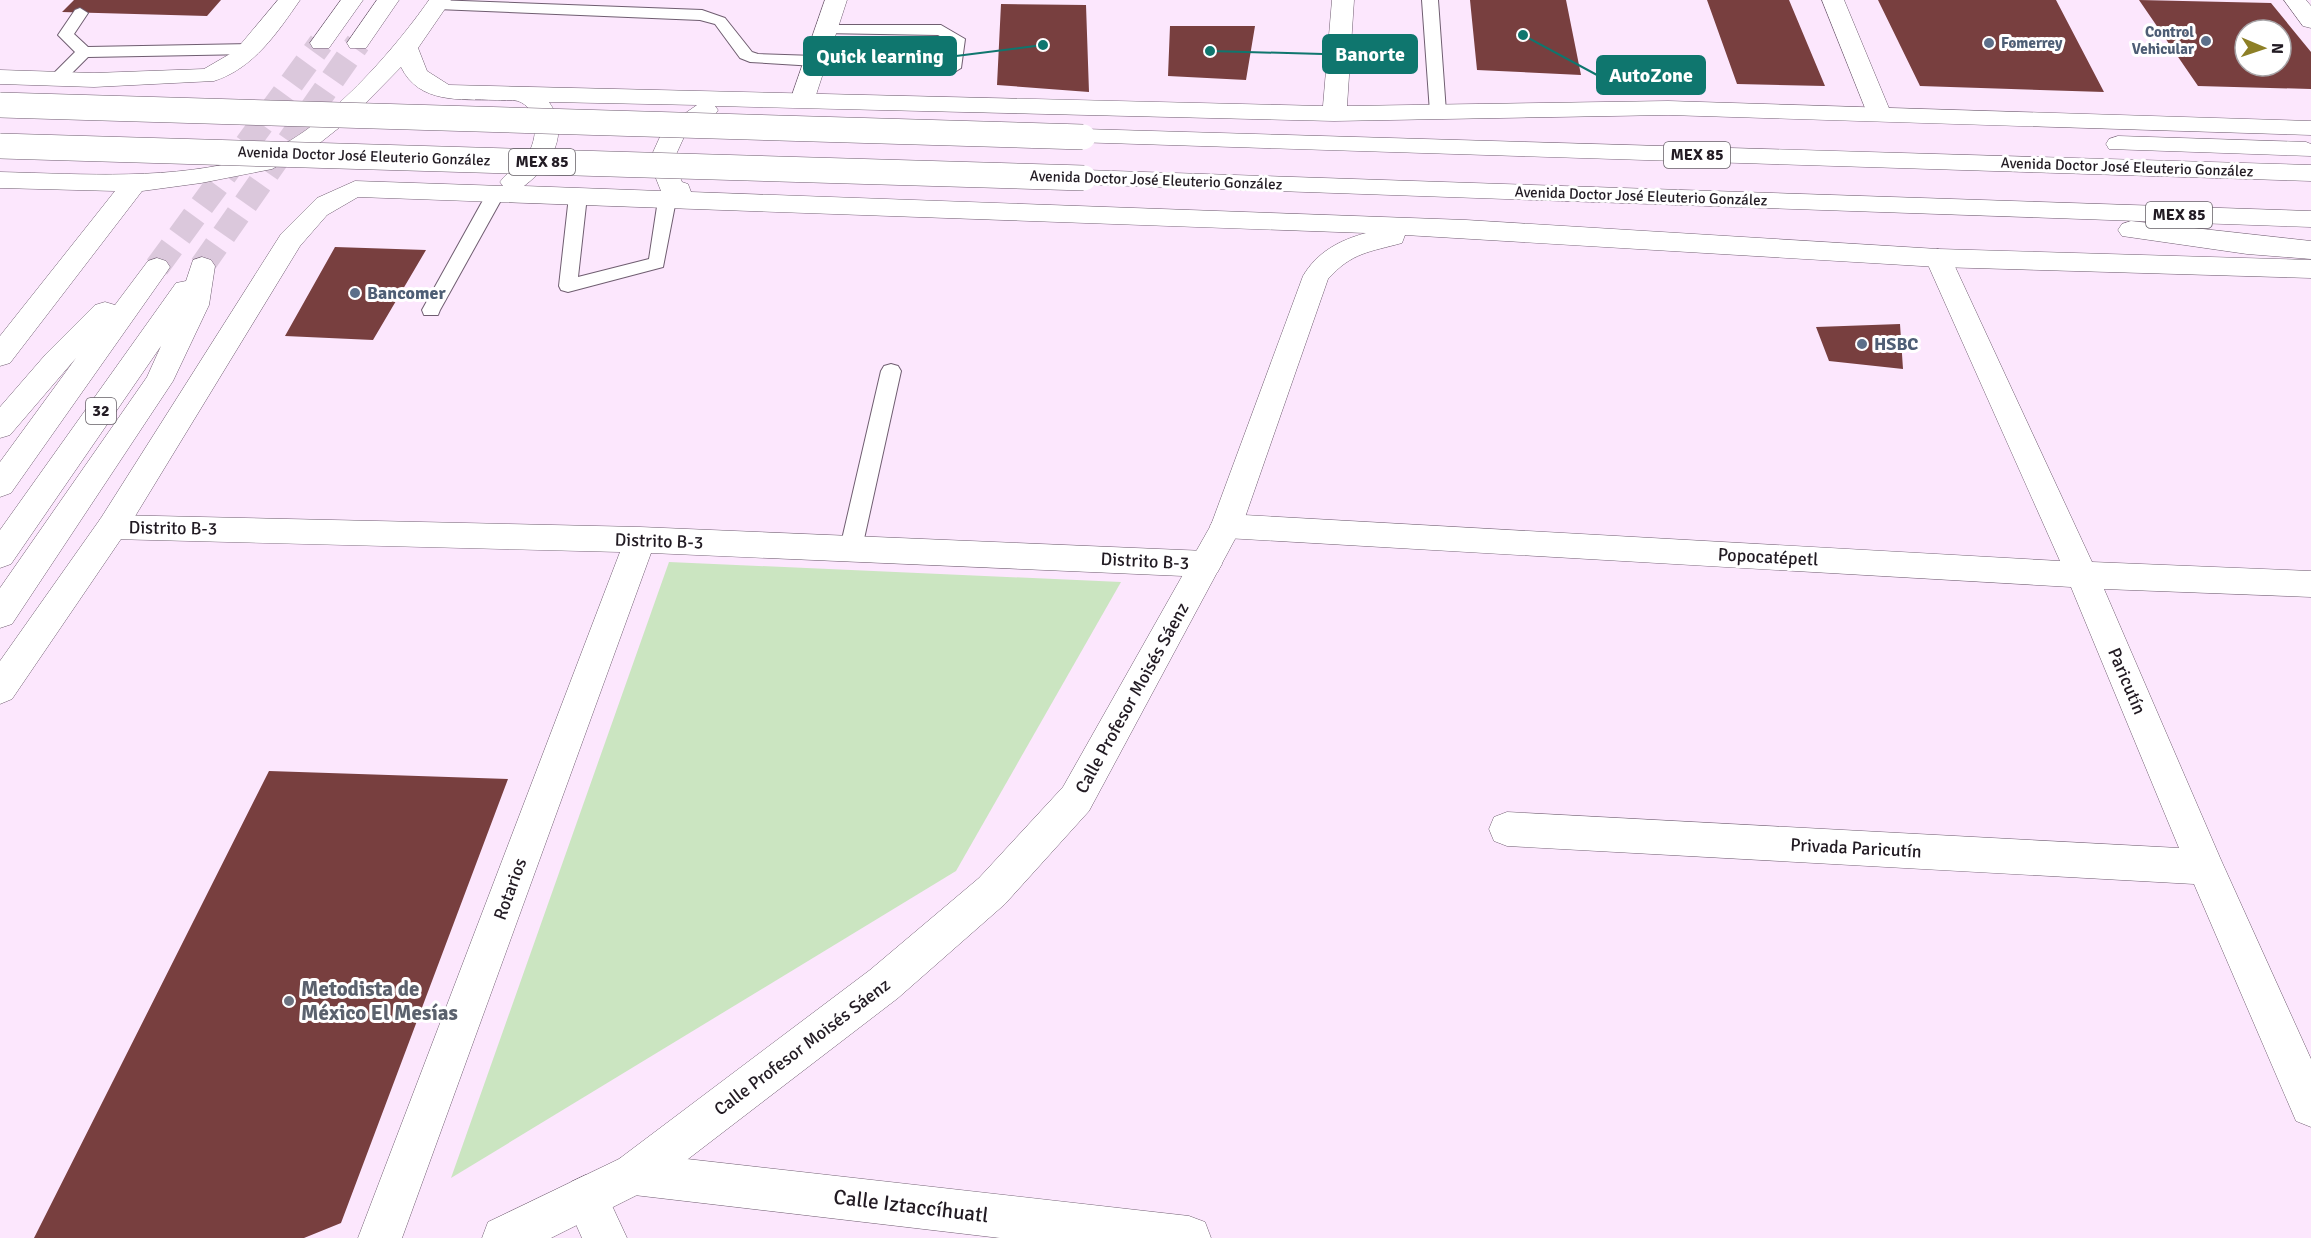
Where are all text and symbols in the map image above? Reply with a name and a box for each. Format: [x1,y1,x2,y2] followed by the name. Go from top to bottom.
[2233,18,2293,78] north arrow
[2132,23,2194,58] place label: Control Vehicular
[2001,34,2063,52] place label: Fomerrey
[2199,34,2213,48] marker: Control Vehicular
[1323,35,1417,73] callout: Banorte
[1982,36,1996,50] marker: Fomerrey
[804,37,956,75] callout: Quick learning
[1335,42,1405,67] text: Banorte
[2267,43,2287,54] text: N
[816,44,944,69] text: Quick learning
[1597,56,1705,94] callout: AutoZone
[1609,63,1693,88] text: AutoZone
[1664,142,1730,168] road number: MEX 85
[237,143,491,169] street label: Avenida Doctor José Eleuterio González
[509,149,575,175] road number: MEX 85
[2000,154,2254,180] street label: Avenida Doctor José Eleuterio González
[1029,167,1283,193] street label: Avenida Doctor José Eleuterio González
[1514,183,1768,209] street label: Avenida Doctor José Eleuterio González
[2146,202,2212,228] road number: MEX 85
[367,282,446,304] place label: Bancomer
[348,286,362,300] marker: Bancomer
[1874,333,1918,355] place label: HSBC
[1855,337,1869,351] marker: HSBC
[86,398,116,424] road number: 32
[128,516,218,540] street label: Distrito B-3
[614,528,704,554] street label: Distrito B-3
[1717,543,1819,571] street label: Popocatépetl
[1100,548,1190,574] street label: Distrito B-3
[1070,599,1194,797] street label: Calle Profesor Moisés Sáenz
[2103,644,2151,718] street label: Paricutín
[1790,834,1922,862] street label: Privada Paricutín
[489,855,531,923] street label: Rotarios
[710,974,894,1120] street label: Calle Profesor Moisés Sáenz
[301,976,458,1026] place label: Metodista de México El Mesías
[282,994,296,1008] marker: Metodista de México El Mesías
[832,1184,990,1228] street label: Calle Iztaccíhuatl

